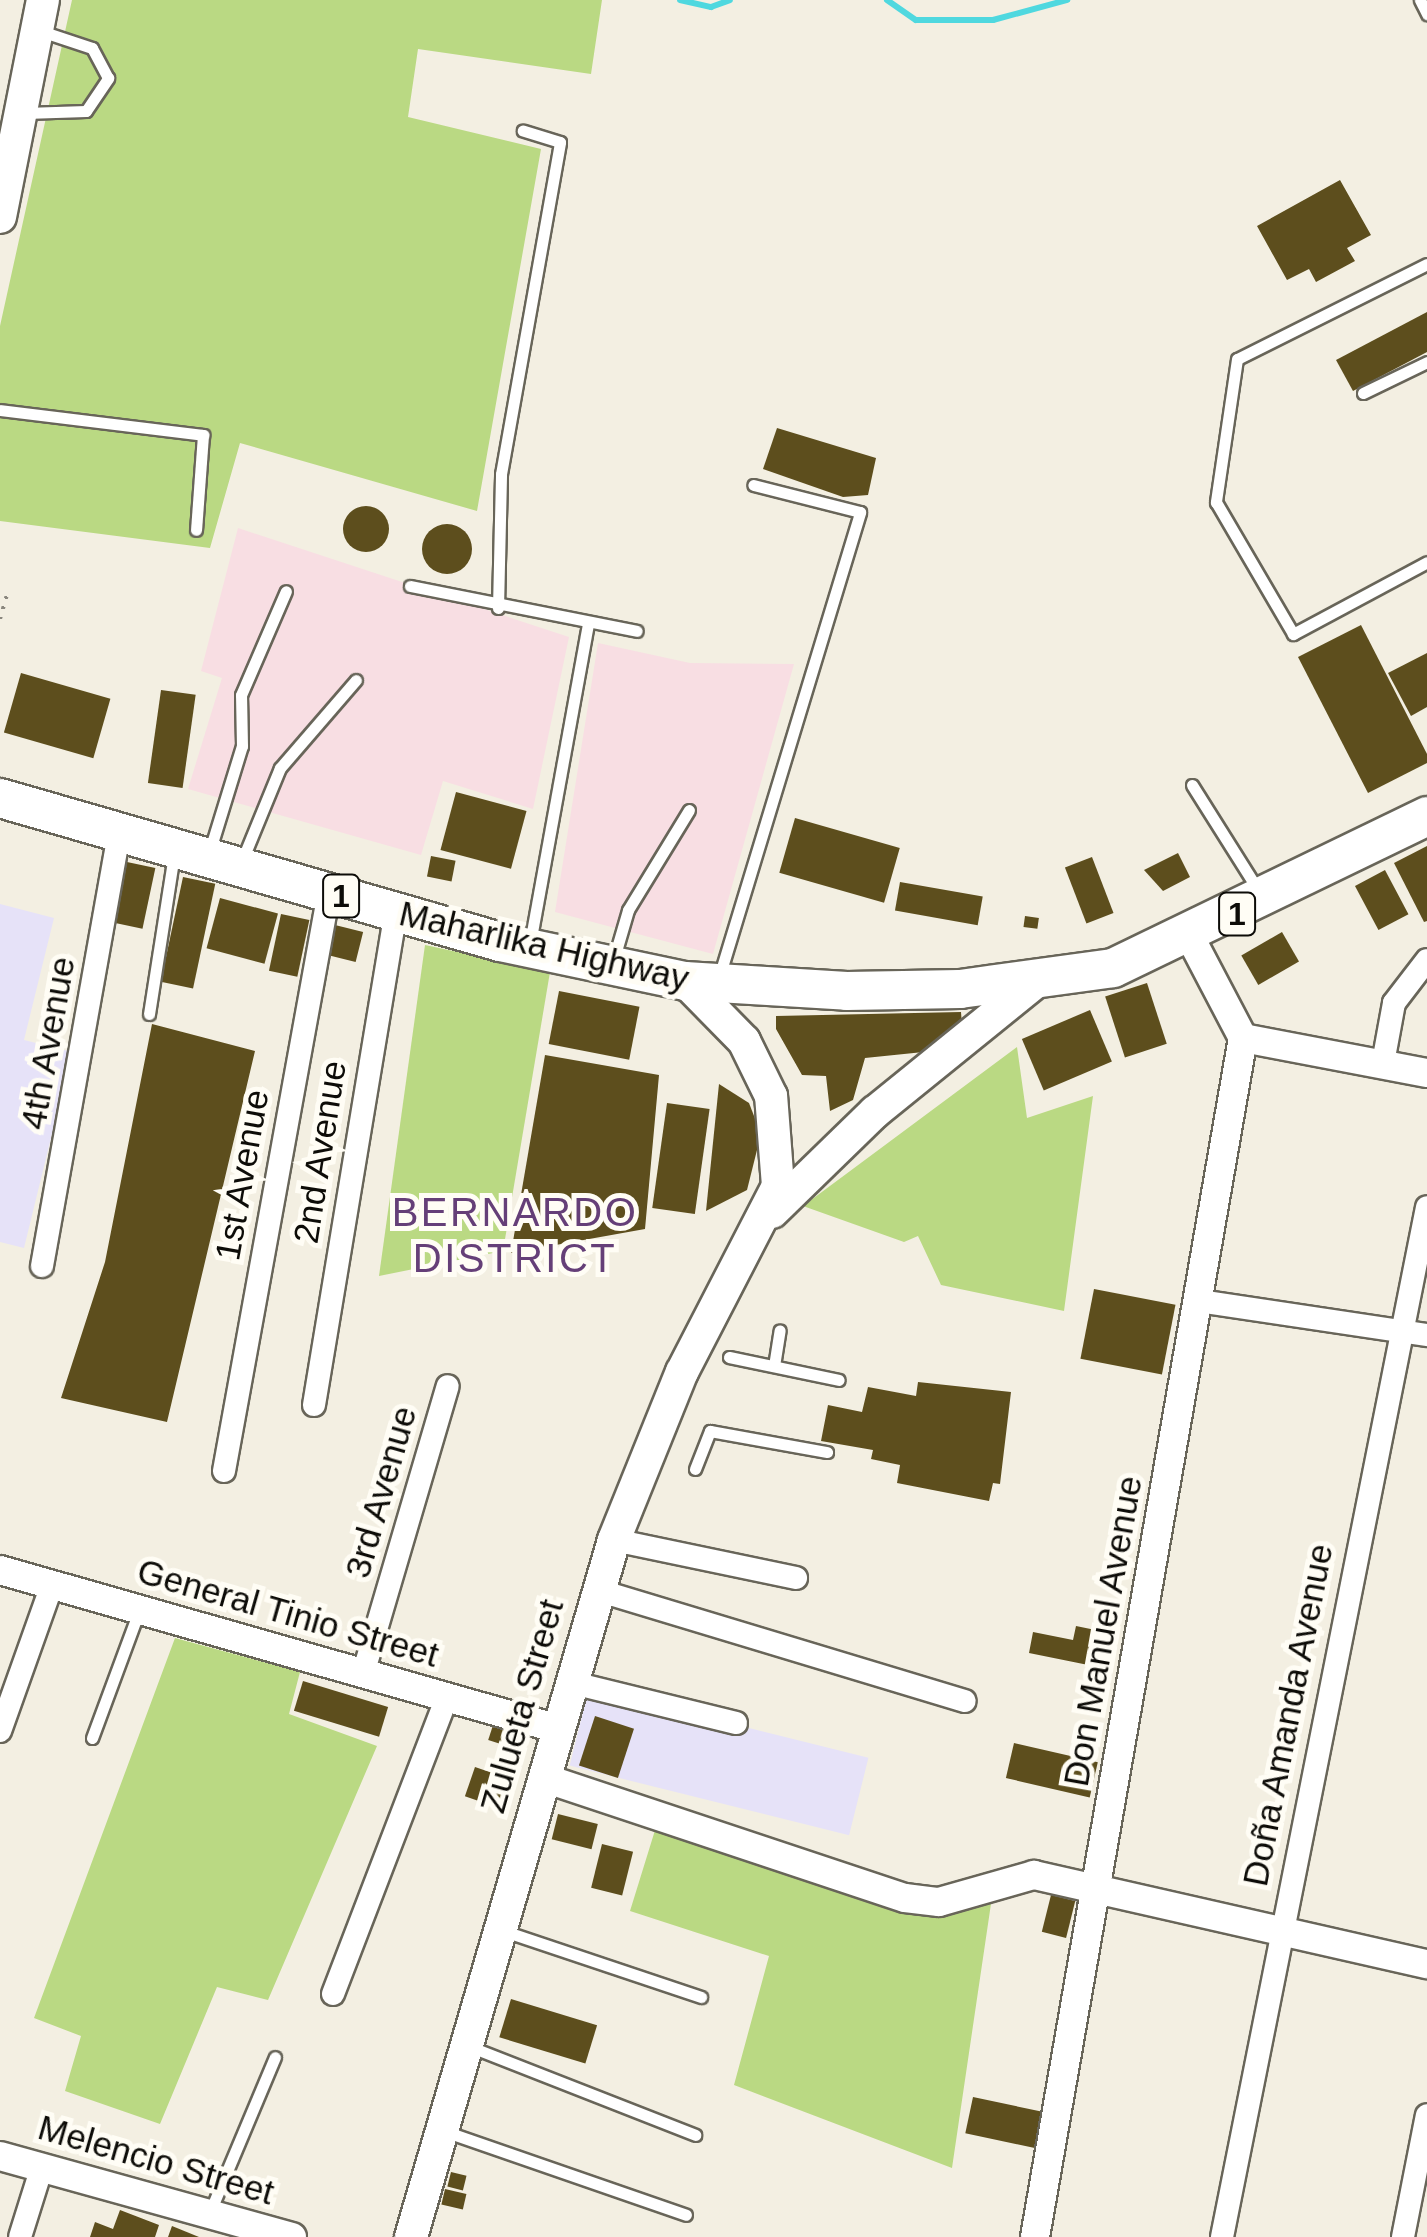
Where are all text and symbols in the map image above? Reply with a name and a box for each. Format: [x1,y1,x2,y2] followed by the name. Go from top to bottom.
[321,869,361,923] road number: 1
[1217,887,1257,941] road number: 1
[395,892,693,1000] street label: Maharlika Highway
[12,952,84,1134] street label: 4th Avenue
[285,1057,355,1247] street label: 2nd Avenue
[206,1085,278,1265] street label: 1st Avenue
[392,1188,638,1282] district label: BERNARDO DISTRICT
[336,1400,426,1584] street label: 3rd Avenue
[1055,1471,1151,1791] street label: Don Manuel Avenue
[1234,1538,1342,1892] street label: Doña Amanda Avenue
[132,1550,444,1676] street label: General Tinio Street
[472,1595,572,1817] street label: Zulueta Street
[33,2106,279,2214] street label: Melencio Street

